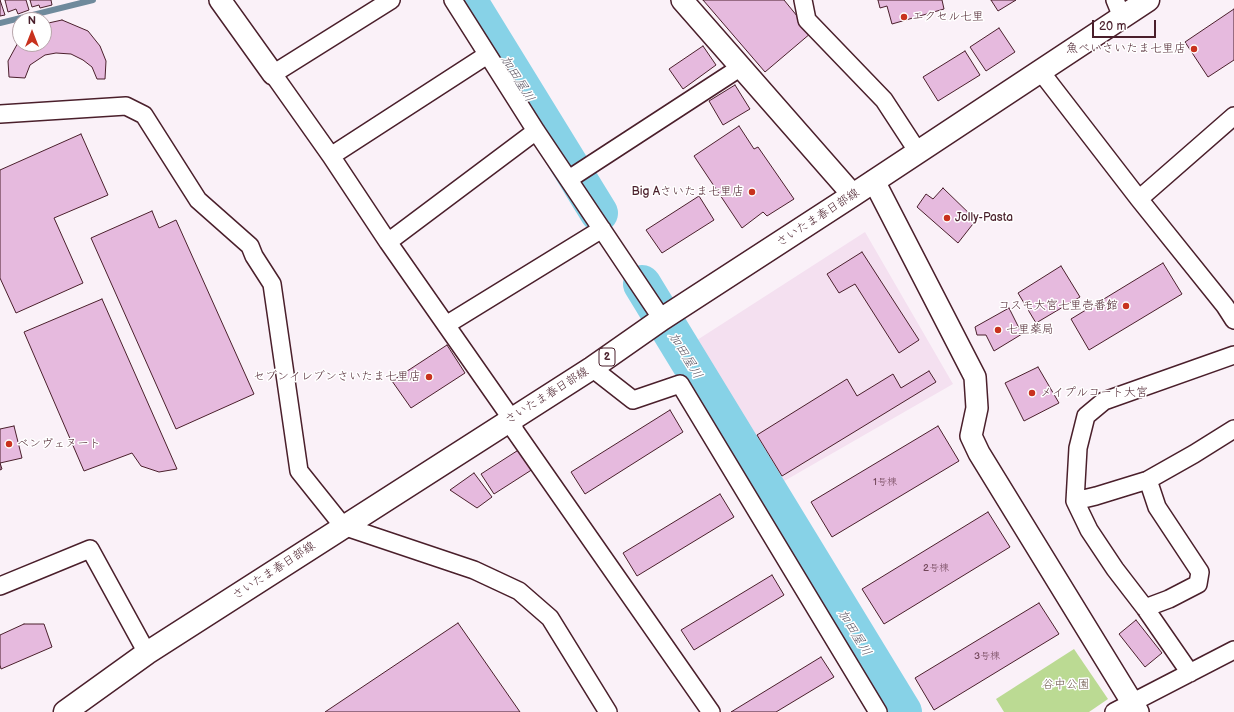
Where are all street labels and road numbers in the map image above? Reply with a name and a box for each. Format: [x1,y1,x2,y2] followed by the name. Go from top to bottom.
[774,186,862,250] street label: さいたま春日部線
[599,348,615,366] road number: 2
[502,364,592,428] street label: さいたま春日部線
[230,539,318,603] street label: さいたま春日部線

